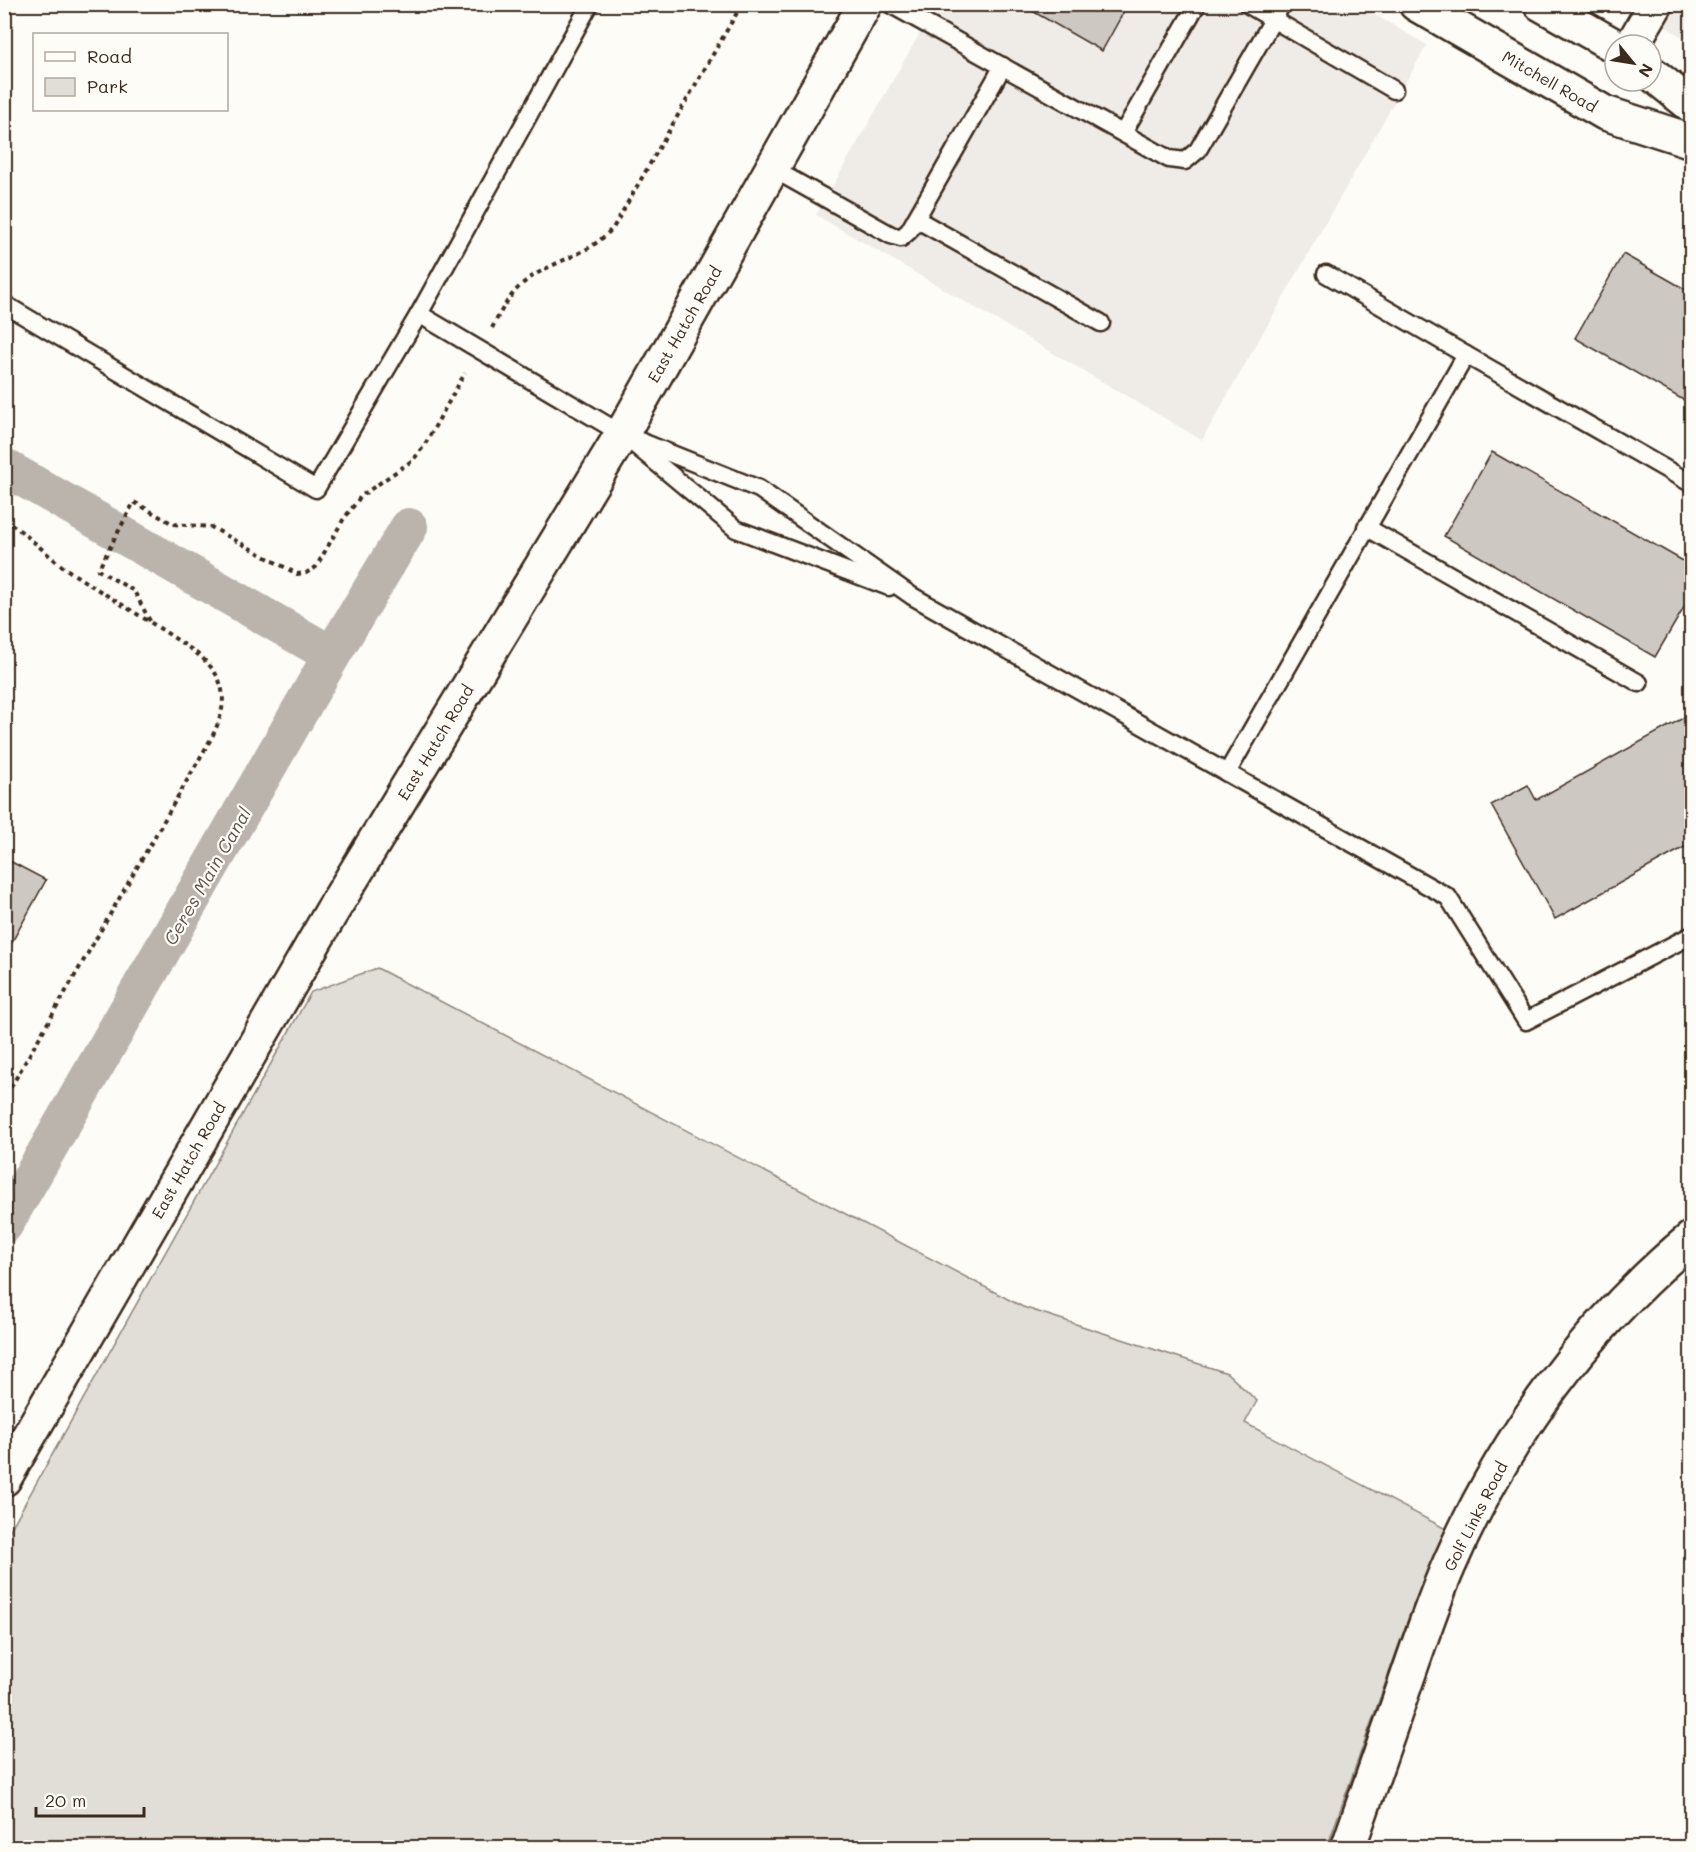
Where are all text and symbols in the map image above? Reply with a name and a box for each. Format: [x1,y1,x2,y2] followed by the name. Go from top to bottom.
[33,33,228,111] legend
[1603,33,1663,93] north arrow
[87,44,132,68] text: Road
[1499,45,1601,117] street label: Mitchell Road
[1634,60,1659,81] text: N
[87,74,128,98] text: Park
[642,262,726,386] street label: East Hatch Road
[392,680,478,804] street label: East Hatch Road
[158,802,256,949] water label: Ceres Main Canal
[146,1098,230,1222] street label: East Hatch Road
[1438,1458,1512,1574] street label: Golf Links Road
[36,1780,144,1818] scale bar
[45,1788,86,1812] text: 20 m

